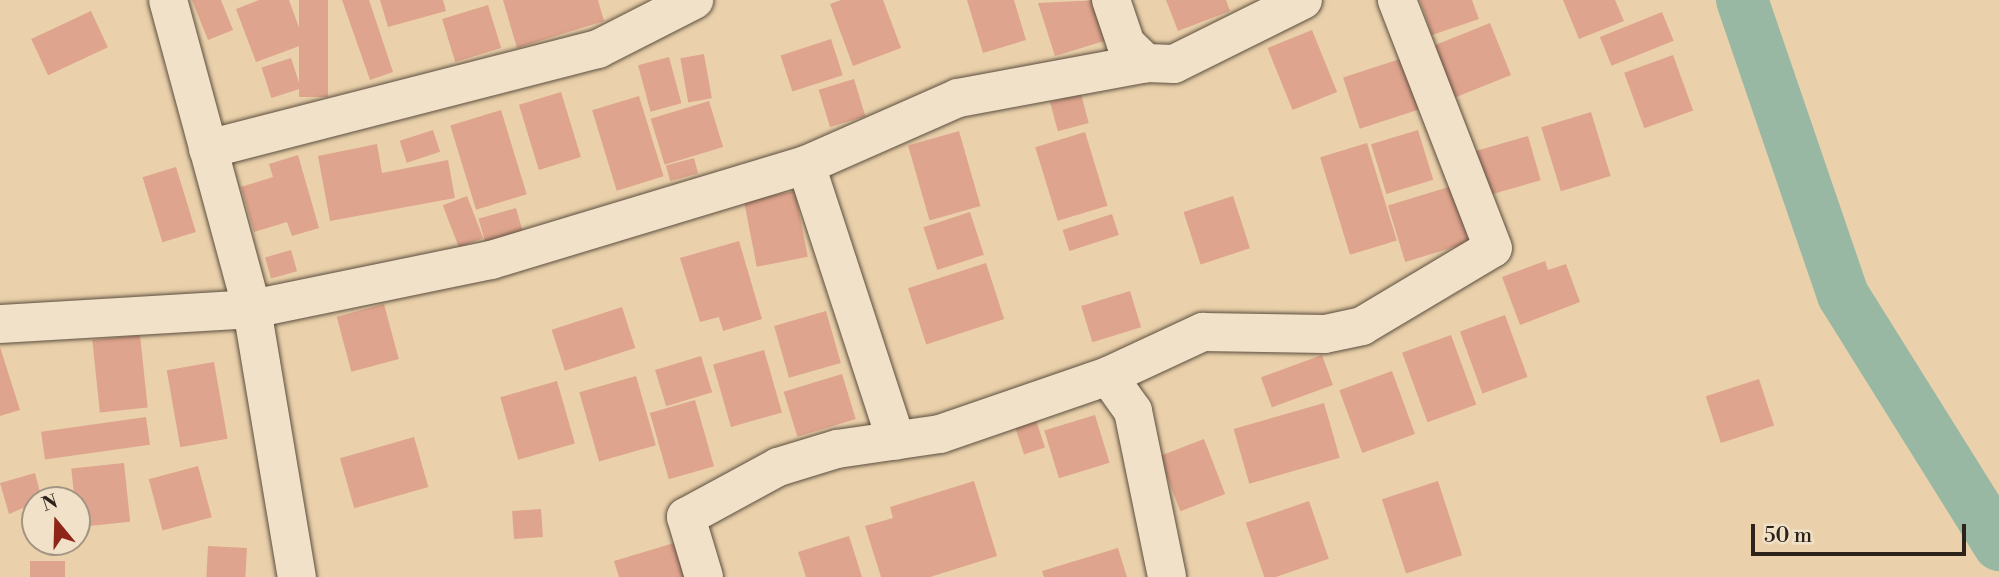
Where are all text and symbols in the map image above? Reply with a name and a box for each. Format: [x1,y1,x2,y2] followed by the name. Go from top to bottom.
[21,486,91,556] north arrow
[39,489,61,517] text: N
[1754,510,1969,554] scale bar
[1764,523,1812,549] text: 50 m

